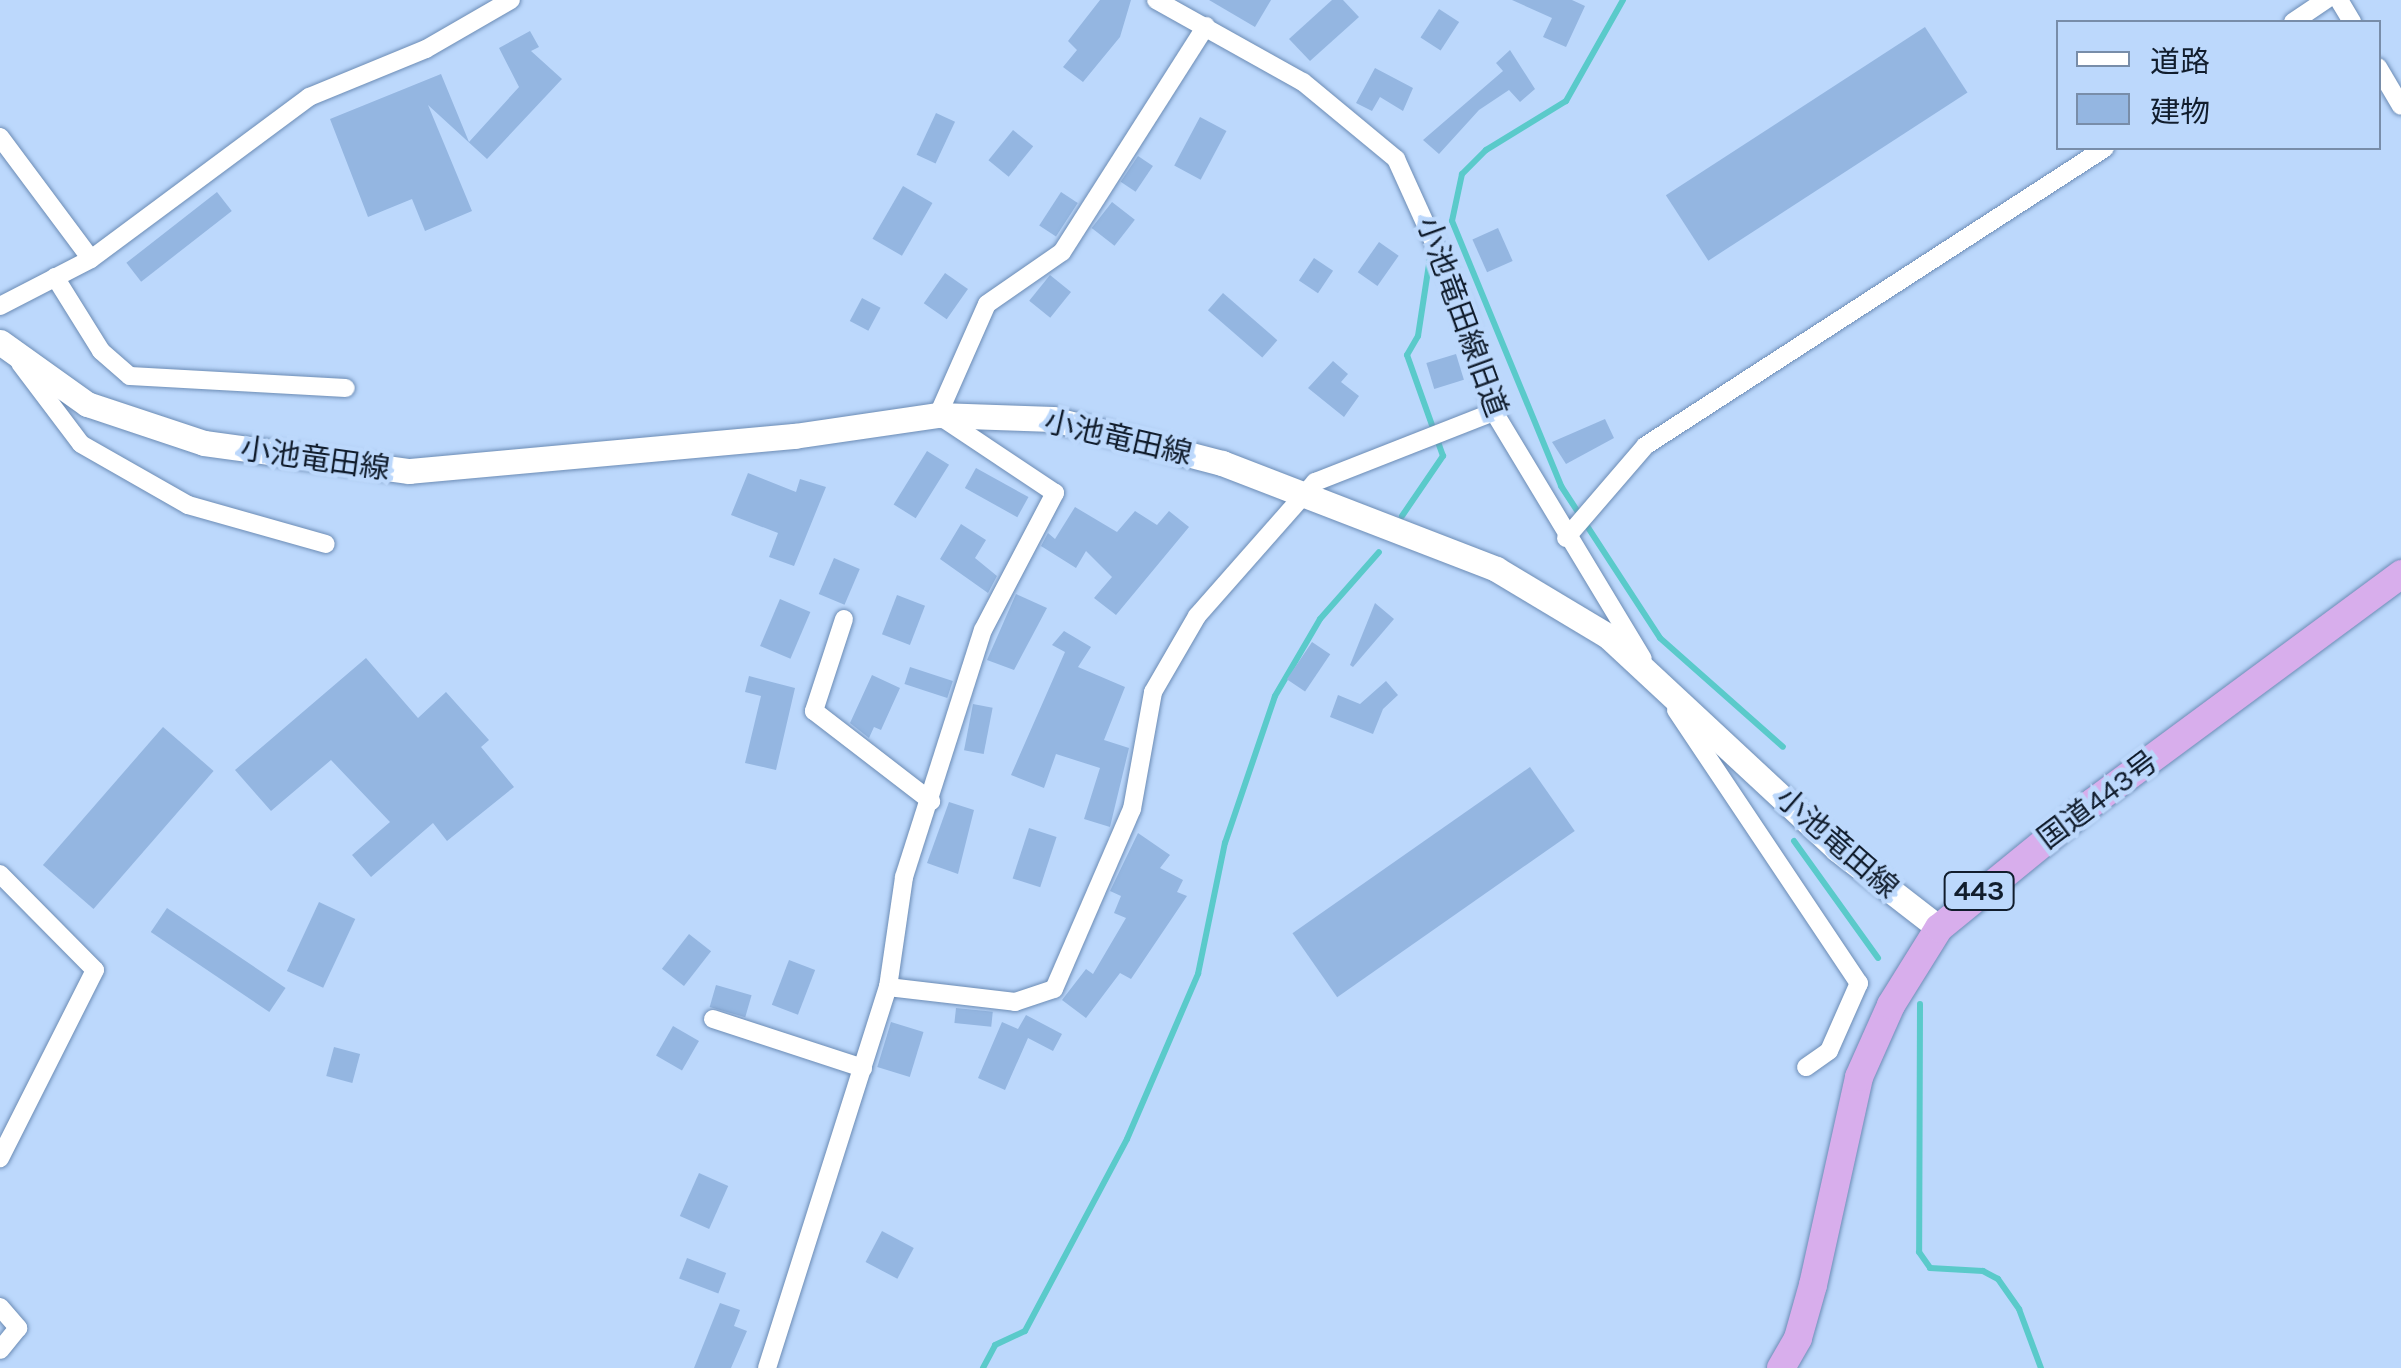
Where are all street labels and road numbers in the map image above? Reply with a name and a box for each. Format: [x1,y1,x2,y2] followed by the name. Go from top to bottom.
[1409,212,1515,422] street label: 小池竜田線旧道
[1041,404,1195,472] street label: 小池竜田線
[238,431,392,487] street label: 小池竜田線
[2031,743,2165,857] street label: 国道443号
[1769,780,1905,906] street label: 小池竜田線
[1942,868,2016,914] road number: 443

